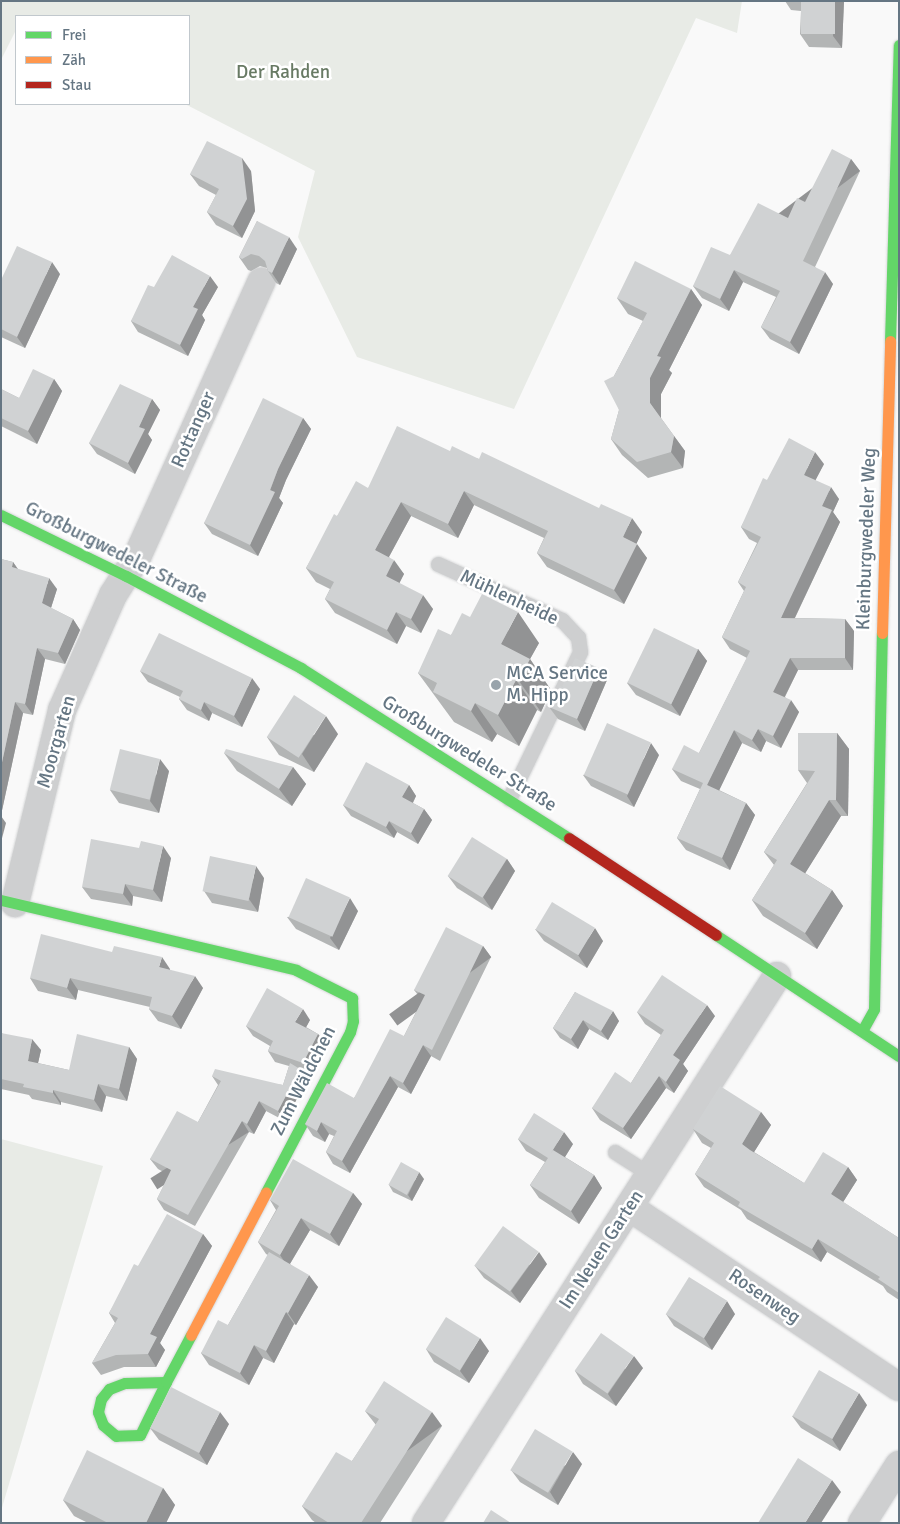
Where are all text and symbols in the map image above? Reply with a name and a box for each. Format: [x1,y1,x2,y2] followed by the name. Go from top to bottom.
[15,15,190,105] legend
[62,26,86,44] text: Frei
[62,51,86,69] text: Zäh
[236,62,330,84] park label: Der Rahden
[62,76,91,94] text: Stau
[167,389,221,471] street label: Rottanger
[852,447,882,631] street label: Kleinburgwedeler Weg
[21,497,211,609] street label: Großburgwedeler Straße
[456,565,562,631] street label: Mühlenheide
[506,663,608,707] place label: MCA Service M. Hipp
[490,679,502,691] marker: MCA Service M. Hipp
[378,691,560,817] street label: Großburgwedeler Straße
[33,693,81,791] street label: Moorgarten
[267,1023,341,1139] street label: Zum Wäldchen
[555,1186,649,1314] street label: Im Neuen Garten
[724,1265,804,1329] street label: Rosenweg

